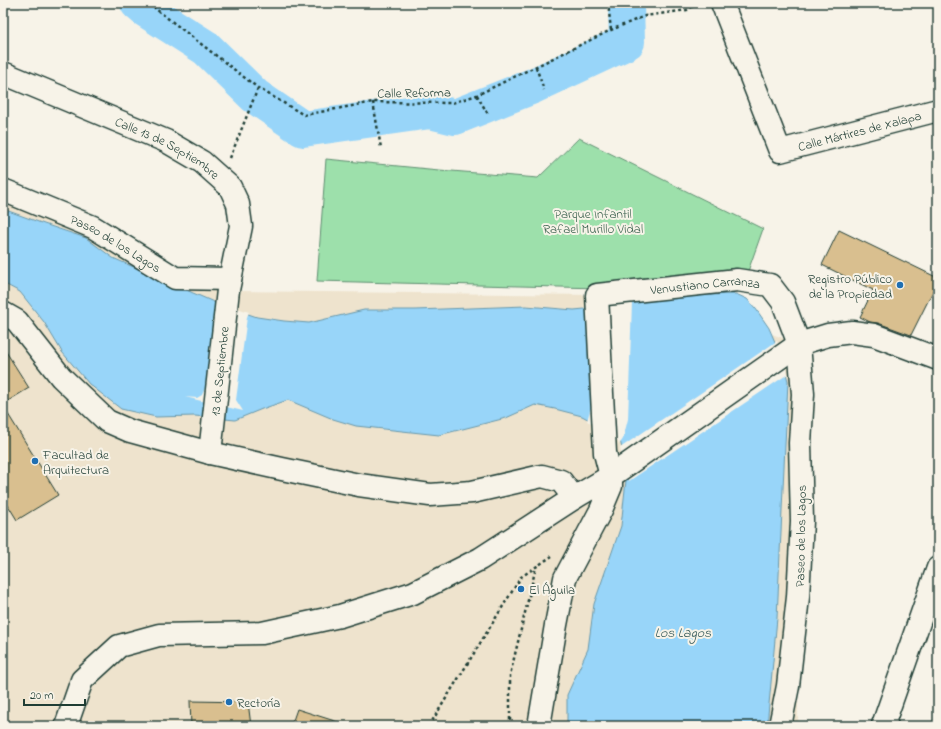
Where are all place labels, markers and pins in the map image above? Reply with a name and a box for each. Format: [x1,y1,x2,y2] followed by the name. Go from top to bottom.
[808,270,893,304] place label: Registro Público de la Propiedad
[895,280,905,290] marker: Registro Público de la Propiedad
[42,446,109,480] place label: Facultad de Arquitectura
[30,456,40,466] marker: Facultad de Arquitectura
[529,581,575,601] place label: El Águila
[516,584,526,594] marker: El Águila
[237,694,280,713] place label: Rectoría
[224,697,234,707] marker: Rectoría

